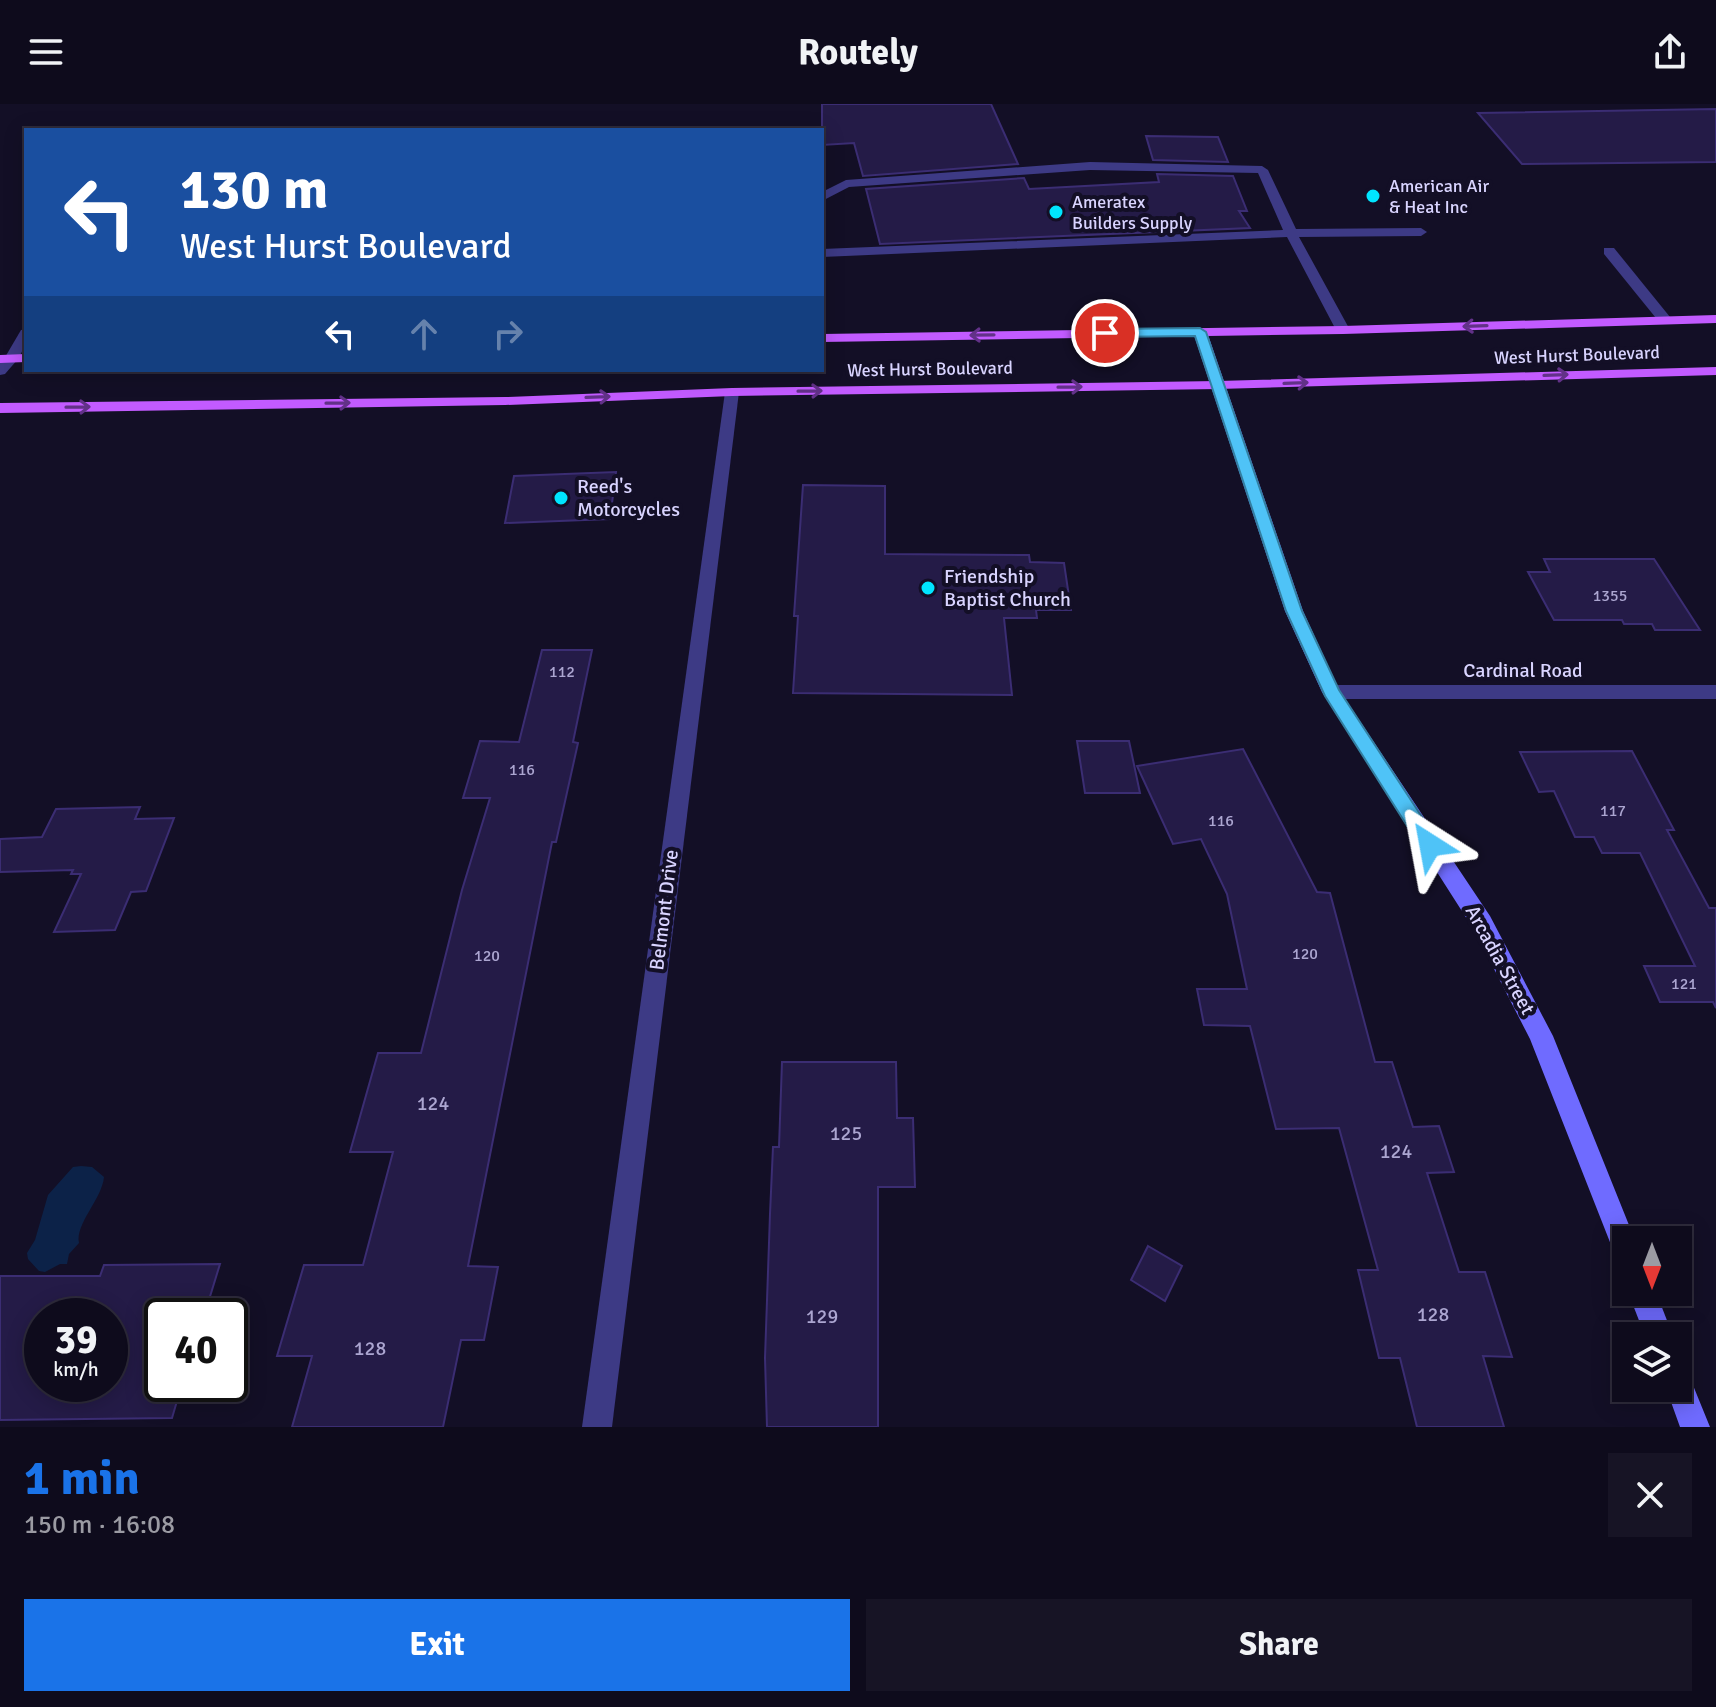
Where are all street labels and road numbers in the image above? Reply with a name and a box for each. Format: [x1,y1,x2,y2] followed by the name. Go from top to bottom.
[1494,341,1660,369] street label: West Hurst Boulevard
[847,357,1013,381] street label: West Hurst Boulevard
[1463,658,1583,683] street label: Cardinal Road
[644,848,684,972] street label: Belmont Drive
[1460,901,1540,1019] street label: Arcadia Street

